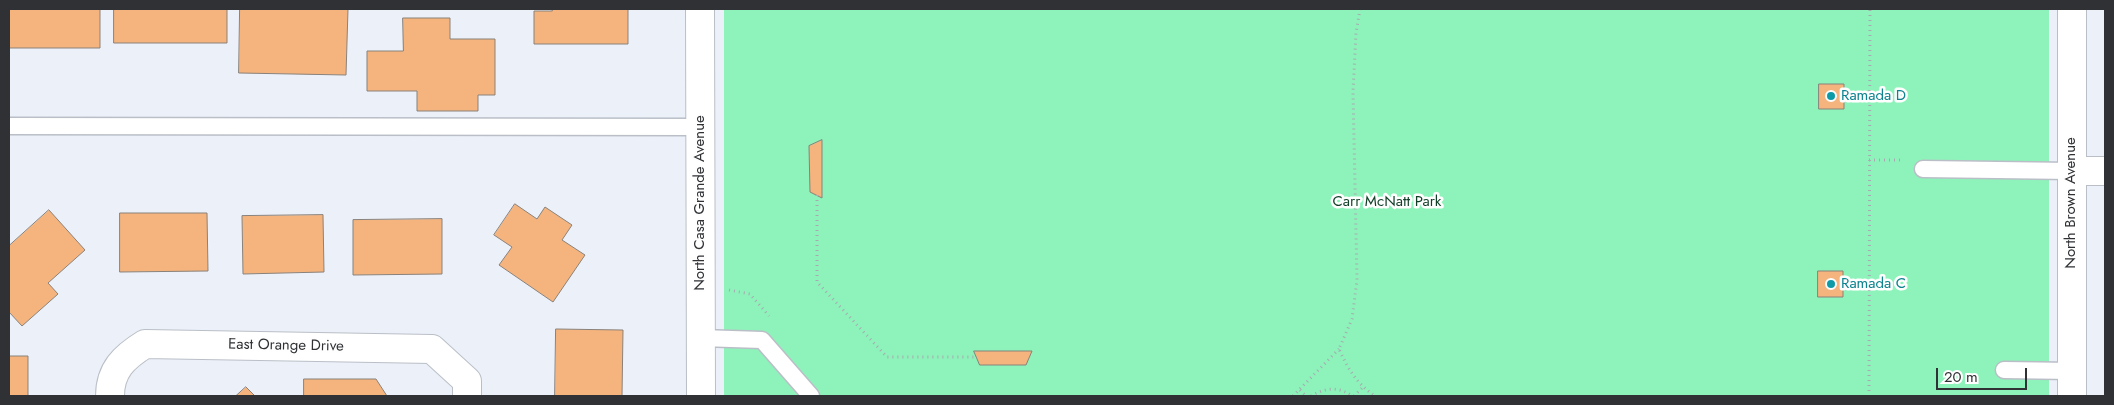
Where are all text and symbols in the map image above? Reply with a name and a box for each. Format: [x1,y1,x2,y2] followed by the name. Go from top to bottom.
[1841,87,1906,105] place label: Ramada D
[1825,90,1837,102] marker: Ramada D
[691,115,709,291] street label: North Casa Grande Avenue
[2062,137,2080,269] street label: North Brown Avenue
[1333,193,1441,211] park label: Carr McNatt Park
[1841,275,1906,293] place label: Ramada C
[1825,278,1837,290] marker: Ramada C
[228,336,344,356] street label: East Orange Drive
[1939,358,2030,390] scale bar
[1944,366,1978,388] text: 20 m

